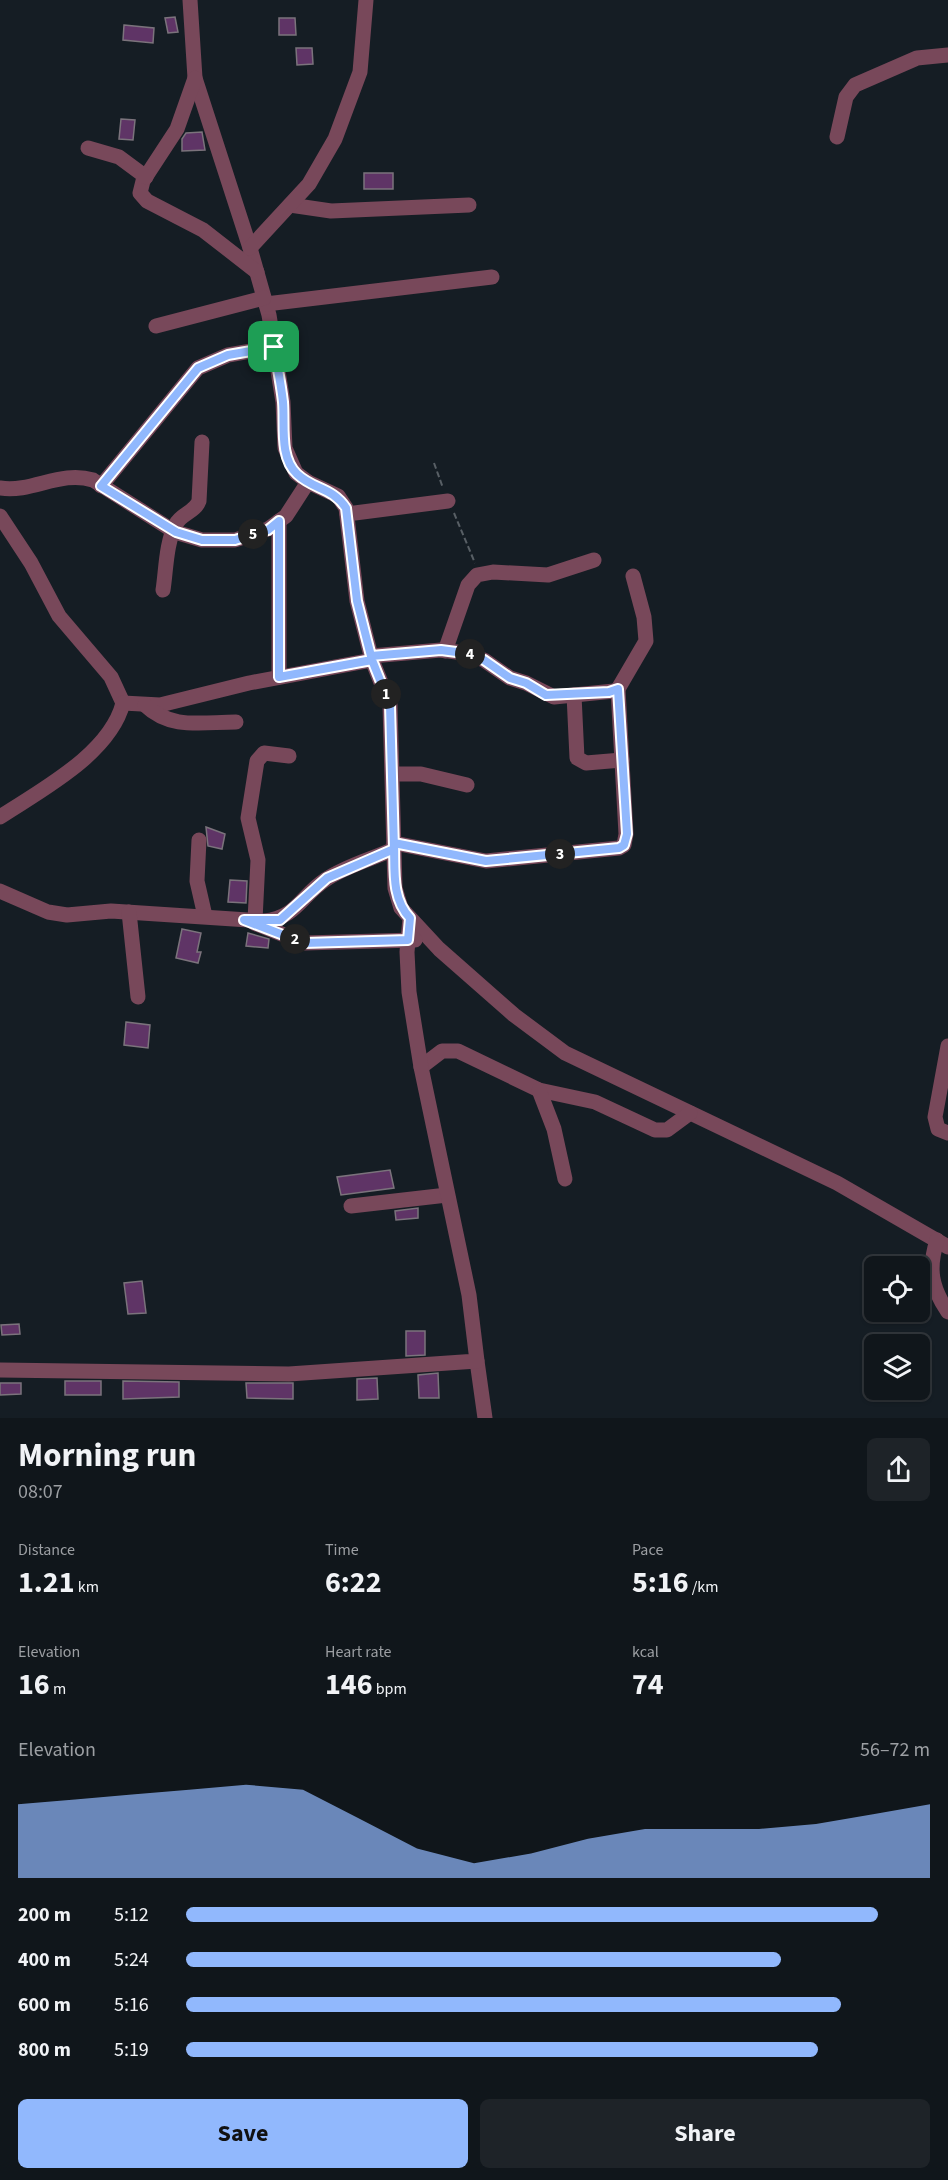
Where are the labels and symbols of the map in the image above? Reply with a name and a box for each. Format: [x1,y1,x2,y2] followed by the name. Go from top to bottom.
[248,321,299,372] pin
[238,519,268,549] pin: 5
[455,639,485,669] pin: 4
[371,679,401,709] pin: 1
[545,839,575,869] pin: 3
[280,924,310,954] pin: 2

